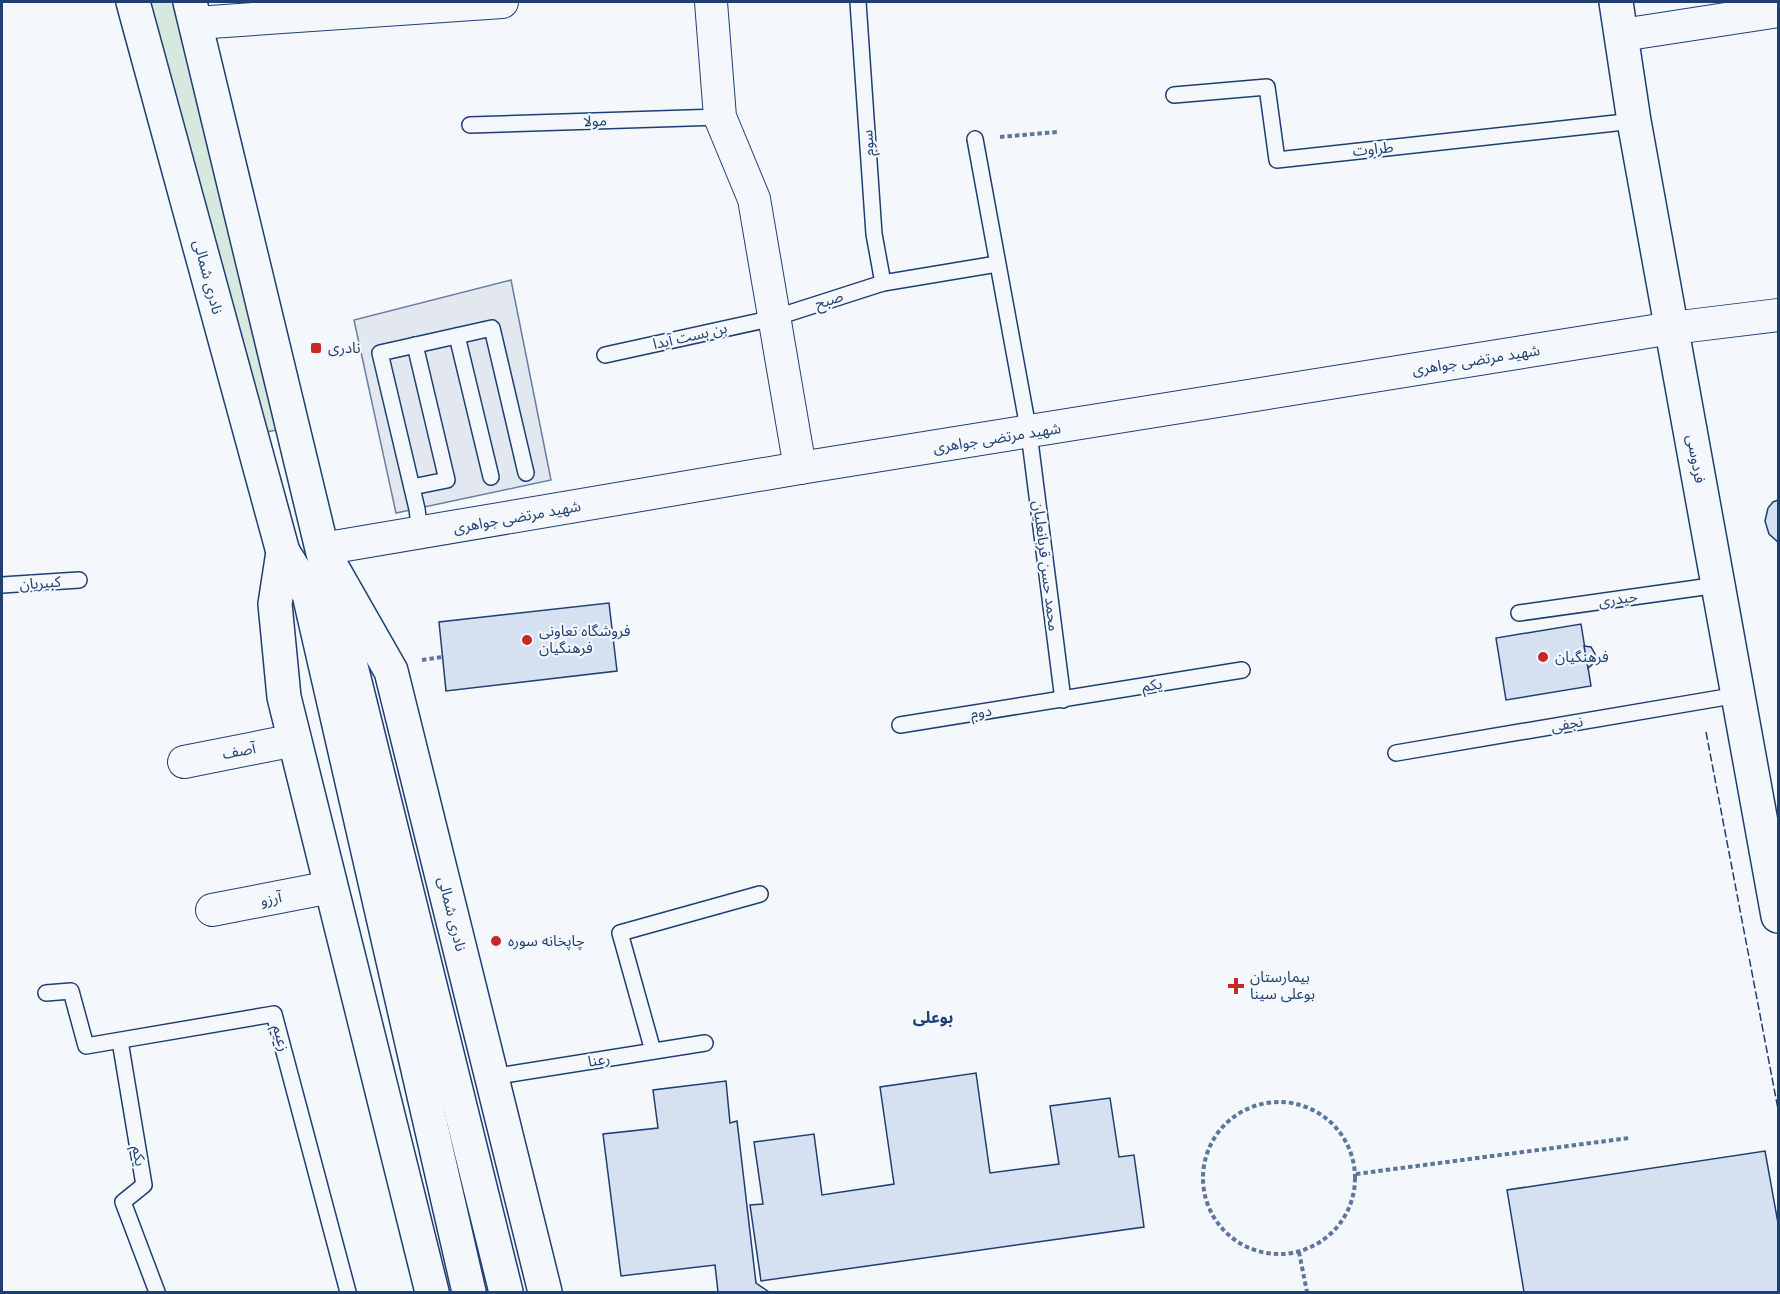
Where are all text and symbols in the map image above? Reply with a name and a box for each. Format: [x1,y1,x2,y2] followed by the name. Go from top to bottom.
[583,112,607,130] street label: مولا
[858,129,880,157] street label: سوم
[1352,138,1394,160] street label: طراوت
[189,238,227,316] street label: نادری شمالی
[813,287,846,316] street label: صبح
[651,319,729,353] street label: بن بست آیدا
[328,339,360,357] place label: نادری
[309,341,323,355] marker: نادری
[1411,341,1541,379] street label: شهید مرتضی جواهری
[932,419,1062,457] street label: شهید مرتضی جواهری
[1683,433,1709,485] street label: فردوسی
[452,497,582,537] street label: شهید مرتضی جواهری
[1029,500,1063,632] street label: محمد حسن قربانعلیان
[19,573,62,593] street label: کبیریان
[1597,587,1639,611] street label: حیدری
[539,622,631,657] place label: فروشگاه تعاونی فرهنگیان
[520,633,534,647] marker: فروشگاه تعاونی فرهنگیان
[1555,648,1609,666] place label: فرهنگیان
[1536,650,1550,664] marker: فرهنگیان
[1140,675,1164,697] street label: یکم
[969,701,993,725] street label: دوم
[1550,712,1584,736] street label: نجفی
[221,739,258,763] street label: آصف
[434,875,470,953] street label: نادری شمالی
[259,888,284,910] street label: آرزو
[508,932,585,951] place label: چاپخانه سوره
[489,934,503,948] marker: چاپخانه سوره
[1250,968,1315,1003] place label: بیمارستان بوعلی سینا
[1227,977,1245,995] marker: بیمارستان بوعلی سینا
[913,1008,953,1028] district label: بوعلی
[267,1023,293,1054] street label: زعیم
[587,1049,611,1071] street label: رعنا
[127,1144,149,1168] street label: یکم

